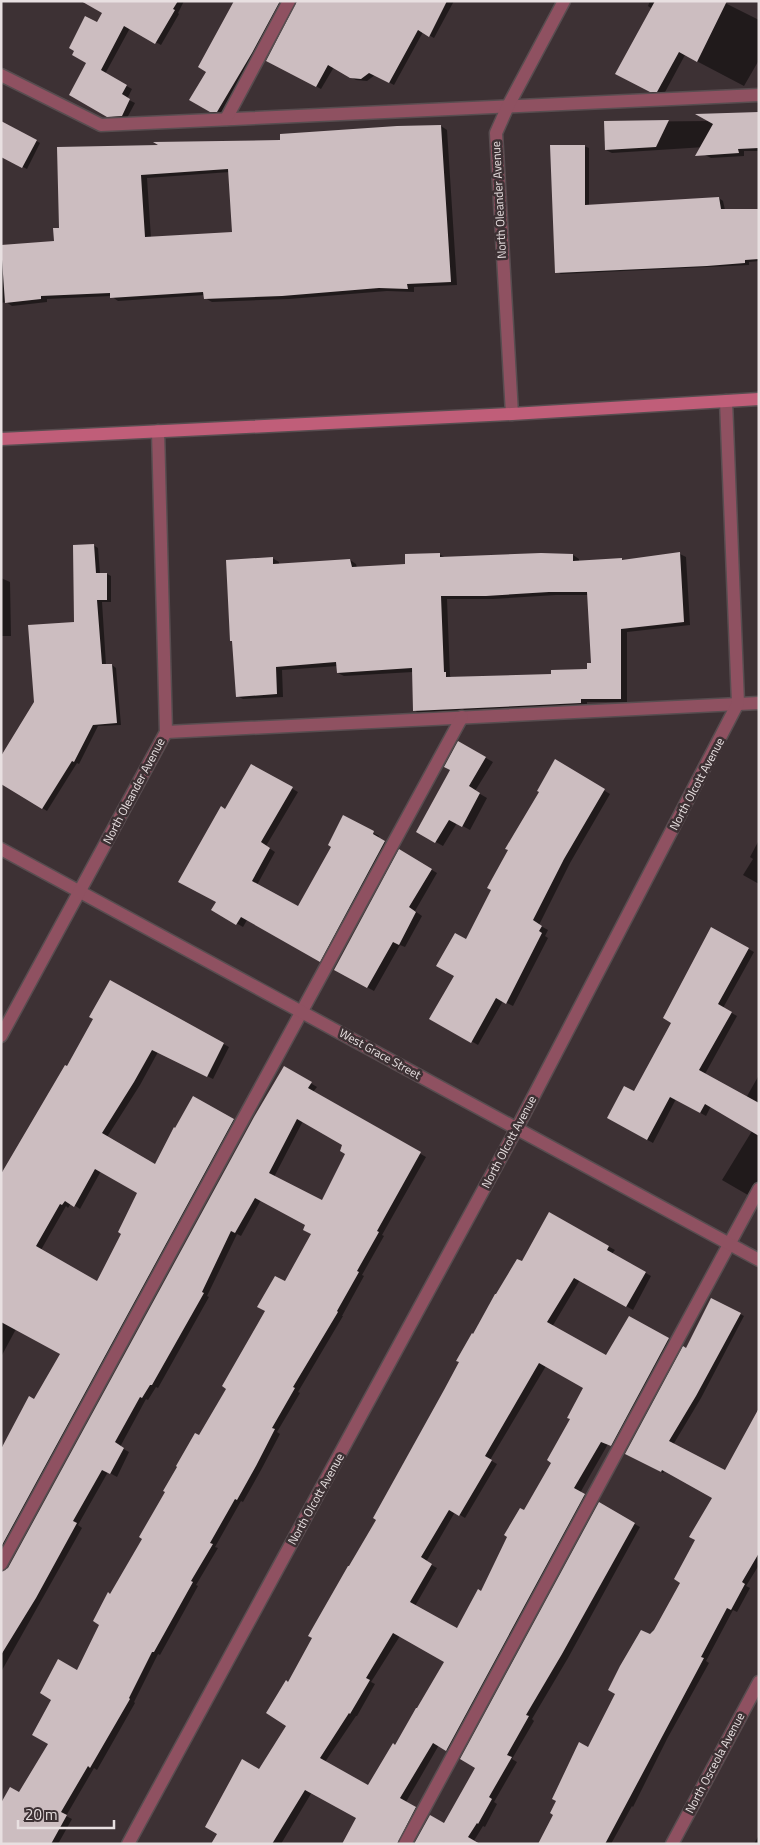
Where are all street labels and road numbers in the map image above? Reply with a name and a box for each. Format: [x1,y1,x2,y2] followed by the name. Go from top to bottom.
[486,141,511,259] street label: North Oleander Avenue
[98,734,170,847] street label: North Oleander Avenue
[664,734,729,834] street label: North Olcott Avenue
[336,1023,425,1084] street label: West Grace Street
[476,1092,541,1192] street label: North Olcott Avenue
[282,1449,349,1548] street label: North Olcott Avenue
[680,1709,749,1817] street label: North Osceola Avenue

